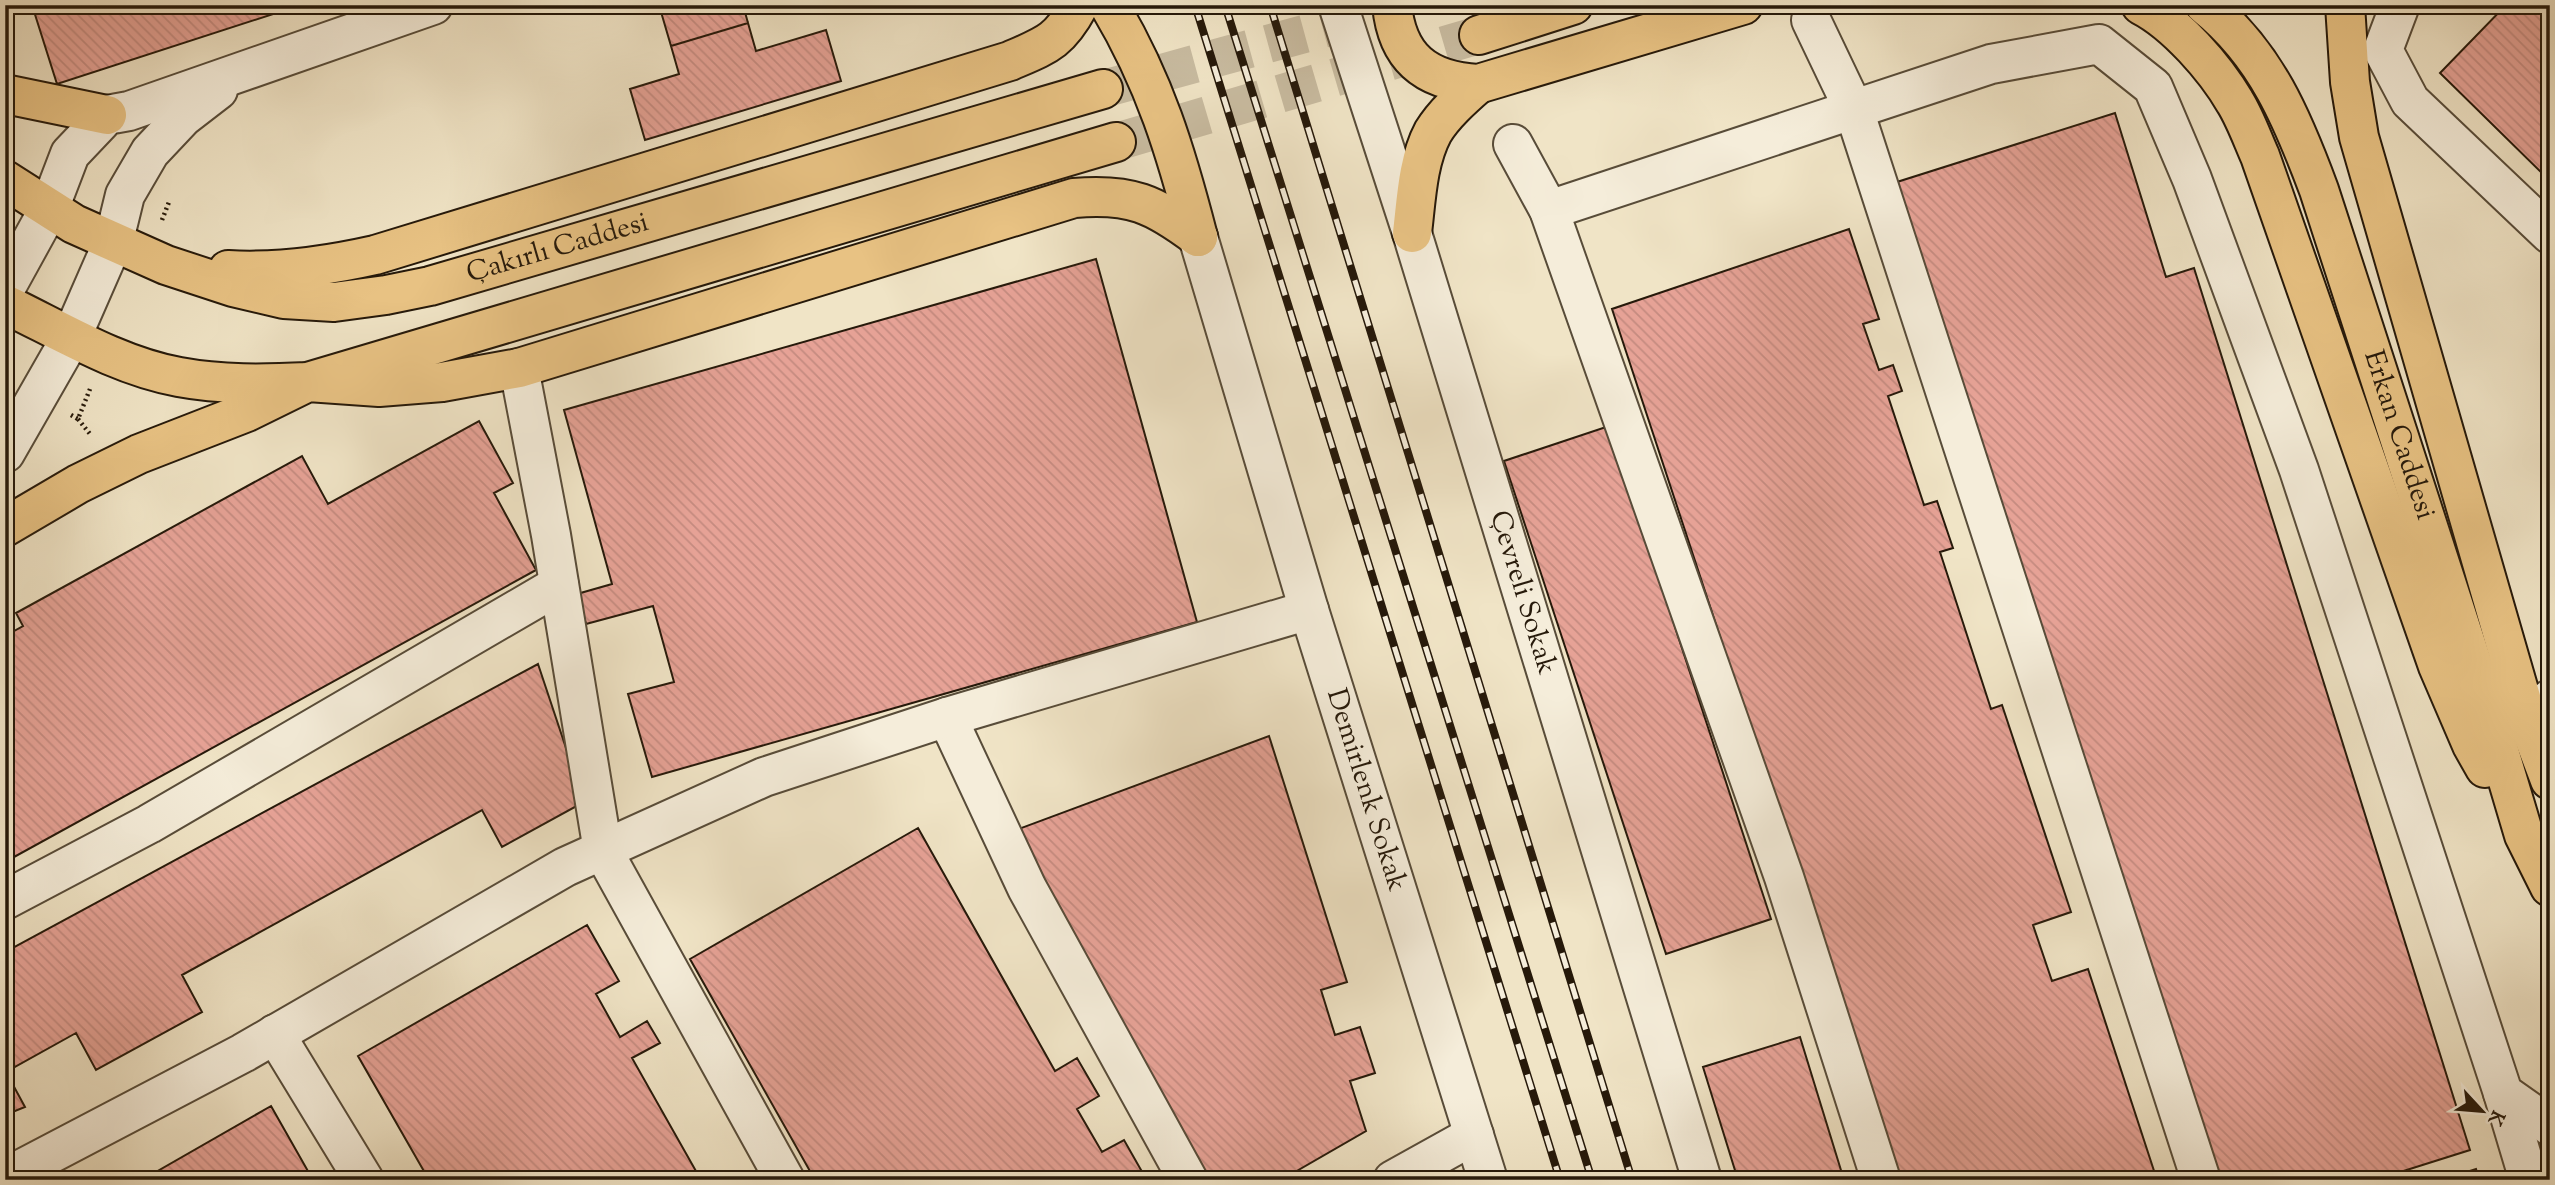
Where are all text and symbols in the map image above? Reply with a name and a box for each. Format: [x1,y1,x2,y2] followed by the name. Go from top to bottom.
[462,203,654,294] street label: Çakırlı Caddesi
[2352,345,2445,525] street label: Erkan Caddesi
[1478,506,1566,680] street label: Çevreli Sokak
[1315,684,1416,896] street label: Demirlenk Sokak
[2446,1076,2516,1146] north arrow
[2480,1105,2510,1130] text: K

